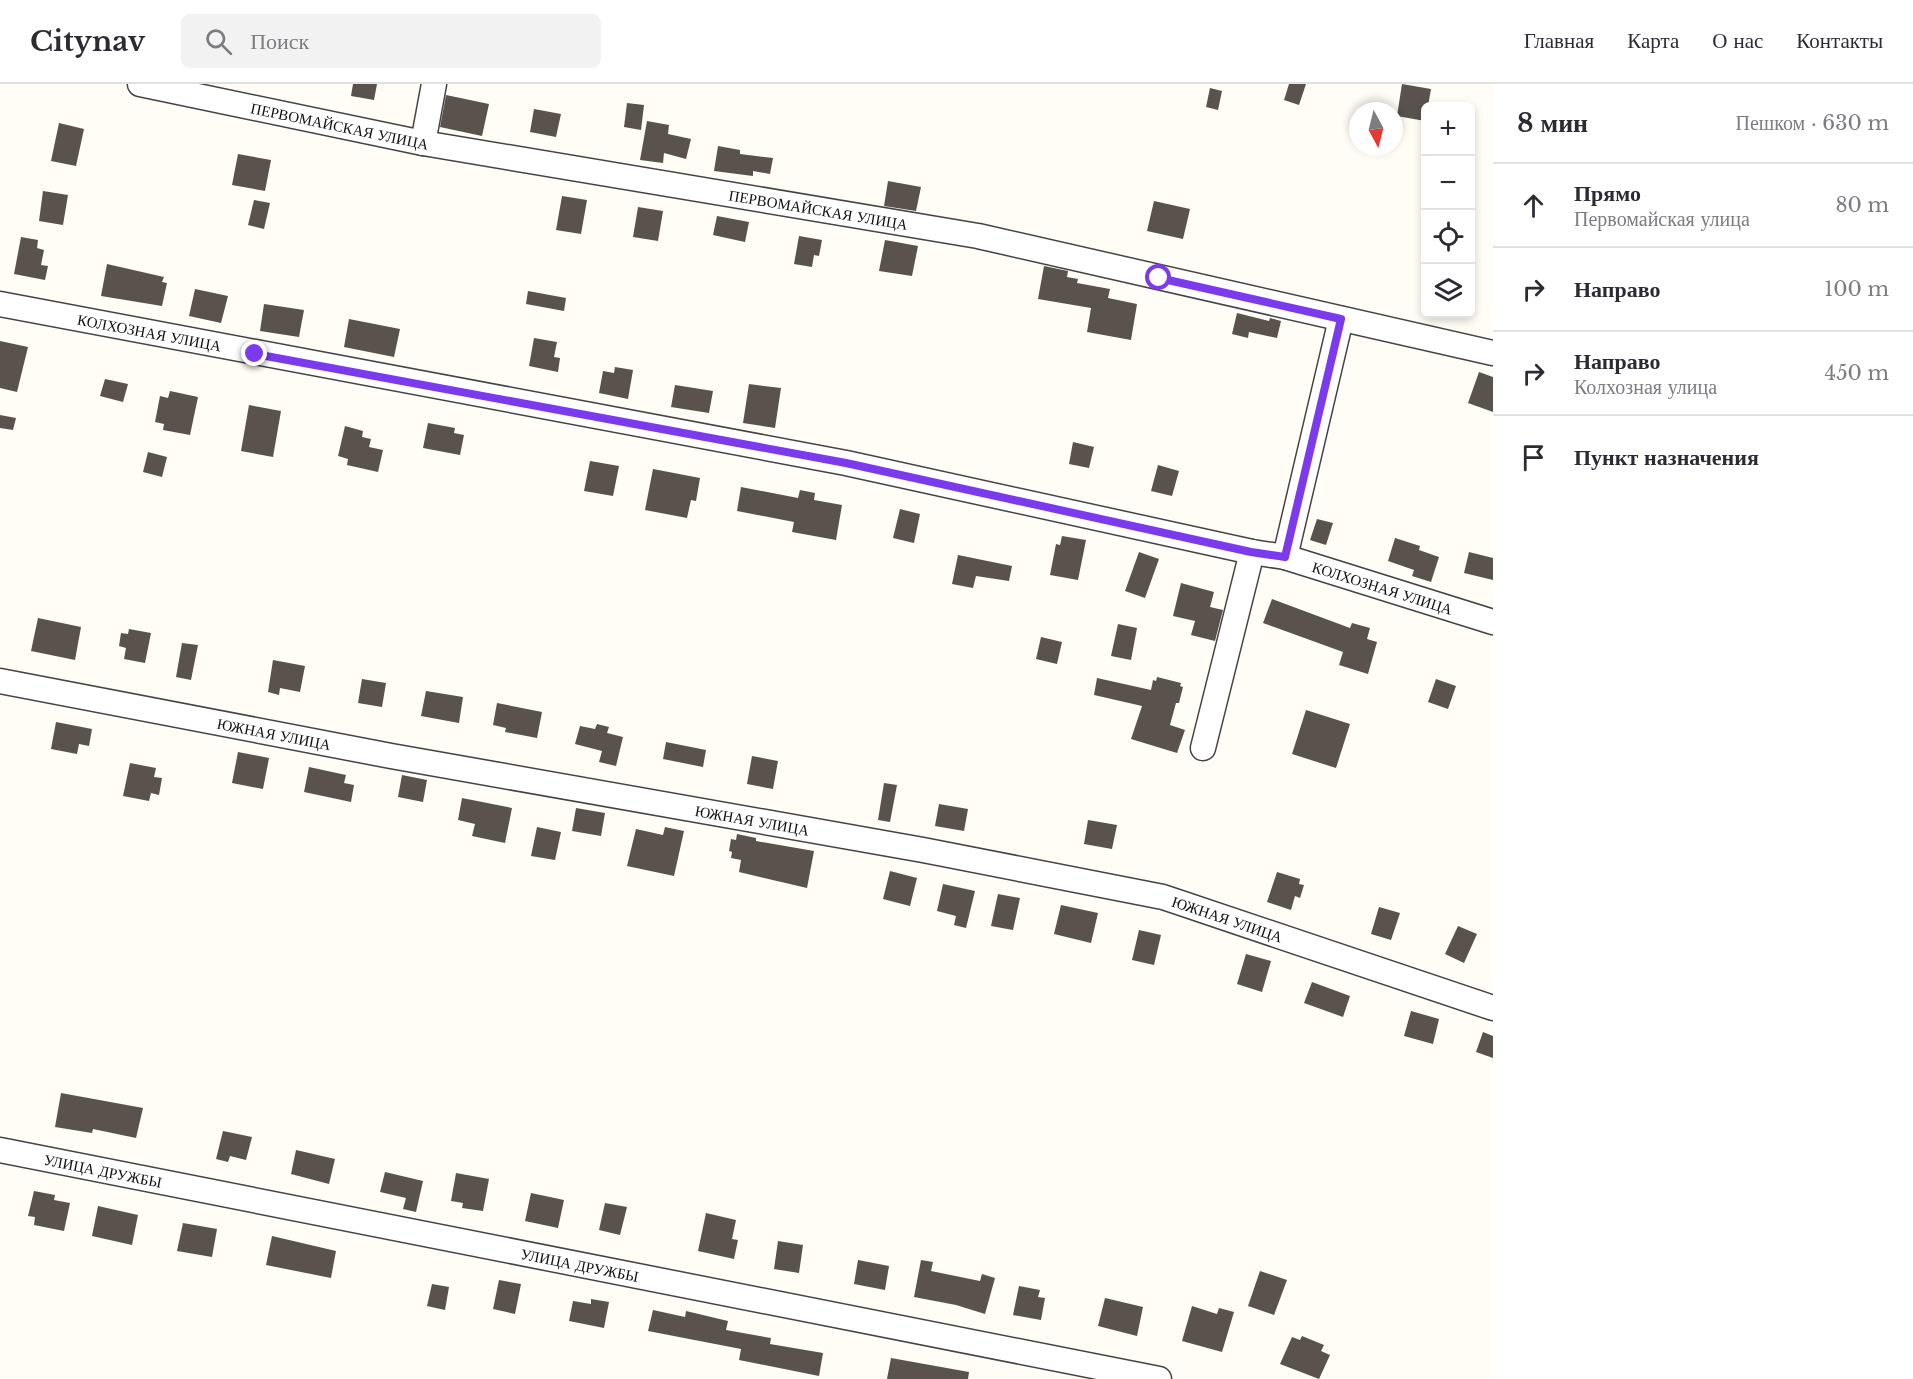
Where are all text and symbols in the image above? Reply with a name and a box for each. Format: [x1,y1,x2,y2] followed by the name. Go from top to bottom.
[181,14,601,68] search box
[30,24,145,59] text: Citynav
[202,25,235,58] icon: search
[250,28,309,55] text: Поиск
[1524,28,1594,54] text: Главная
[1627,28,1679,54] text: Карта
[1712,28,1763,54] text: О нас
[1796,28,1883,54] text: Контакты
[249,98,430,153] street label: ПЕРВОМАЙСКАЯ УЛИЦА
[1349,102,1403,156] north arrow
[1421,102,1475,318] map controls
[1421,102,1475,156] button: +
[1517,107,1588,139] text: 8 мин
[1735,111,1889,135] text: Пешком · 630 m
[1421,156,1475,210] button: −
[1574,180,1641,207] text: Прямо
[728,185,909,234] street label: ПЕРВОМАЙСКАЯ УЛИЦА
[1517,189,1550,222] icon: ahead
[1835,193,1889,217] text: 80 m
[1574,207,1750,231] text: Первомайская улица
[1421,210,1475,264] button: locate
[1145,264,1171,290] route start
[1421,264,1475,318] button: layers
[1517,273,1550,306] icon: right
[1574,276,1660,303] text: Направо
[1824,277,1889,301] text: 100 m
[76,309,223,355] street label: КОЛХОЗНАЯ УЛИЦА
[241,340,267,366] route end
[1574,348,1660,375] text: Направо
[1517,357,1550,390] icon: right
[1824,361,1889,385] text: 450 m
[1574,375,1717,399] text: Колхозная улица
[1517,441,1550,474] icon: arrive
[1574,444,1759,471] text: Пункт назначения
[1310,557,1455,618] street label: КОЛХОЗНАЯ УЛИЦА
[215,713,333,754] street label: ЮЖНАЯ УЛИЦА
[694,800,811,839] street label: ЮЖНАЯ УЛИЦА
[1170,891,1285,946] street label: ЮЖНАЯ УЛИЦА
[42,1149,164,1191] street label: УЛИЦА ДРУЖБЫ
[519,1244,640,1286] street label: УЛИЦА ДРУЖБЫ

